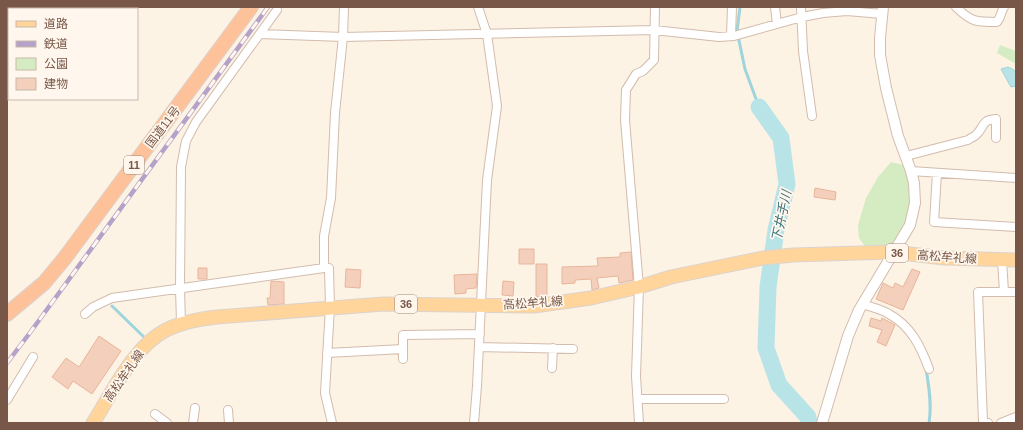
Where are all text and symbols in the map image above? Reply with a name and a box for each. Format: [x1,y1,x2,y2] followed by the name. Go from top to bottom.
[8,8,138,100] legend
[44,17,68,31] text: 道路
[44,37,68,51] text: 鉄道
[44,57,68,71] text: 公園
[44,77,68,91] text: 建物
[143,103,183,151] street label: 国道11号
[124,156,144,174] road number: 11
[769,187,795,243] water label: 下井手川
[886,244,908,262] road number: 36
[917,248,977,266] street label: 高松牟礼線
[503,294,563,312] street label: 高松牟礼線
[395,295,417,313] road number: 36
[101,347,147,405] street label: 高松牟礼線

